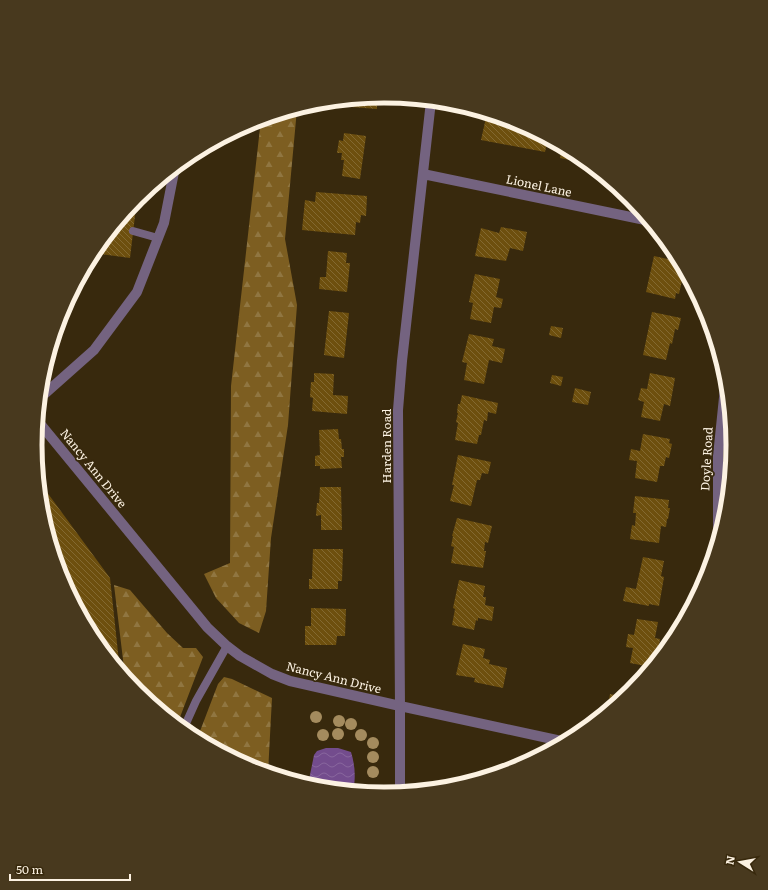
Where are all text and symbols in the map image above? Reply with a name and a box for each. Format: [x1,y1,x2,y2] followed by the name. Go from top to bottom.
[504,169,574,201] street label: Lionel Lane
[377,408,395,483] street label: Harden Road
[56,425,132,511] street label: Nancy Ann Drive
[695,426,717,492] street label: Doyle Road
[285,657,383,697] street label: Nancy Ann Drive
[720,842,760,882] north arrow
[720,854,738,866] text: N
[10,856,130,882] scale bar
[16,860,43,878] text: 50 m

